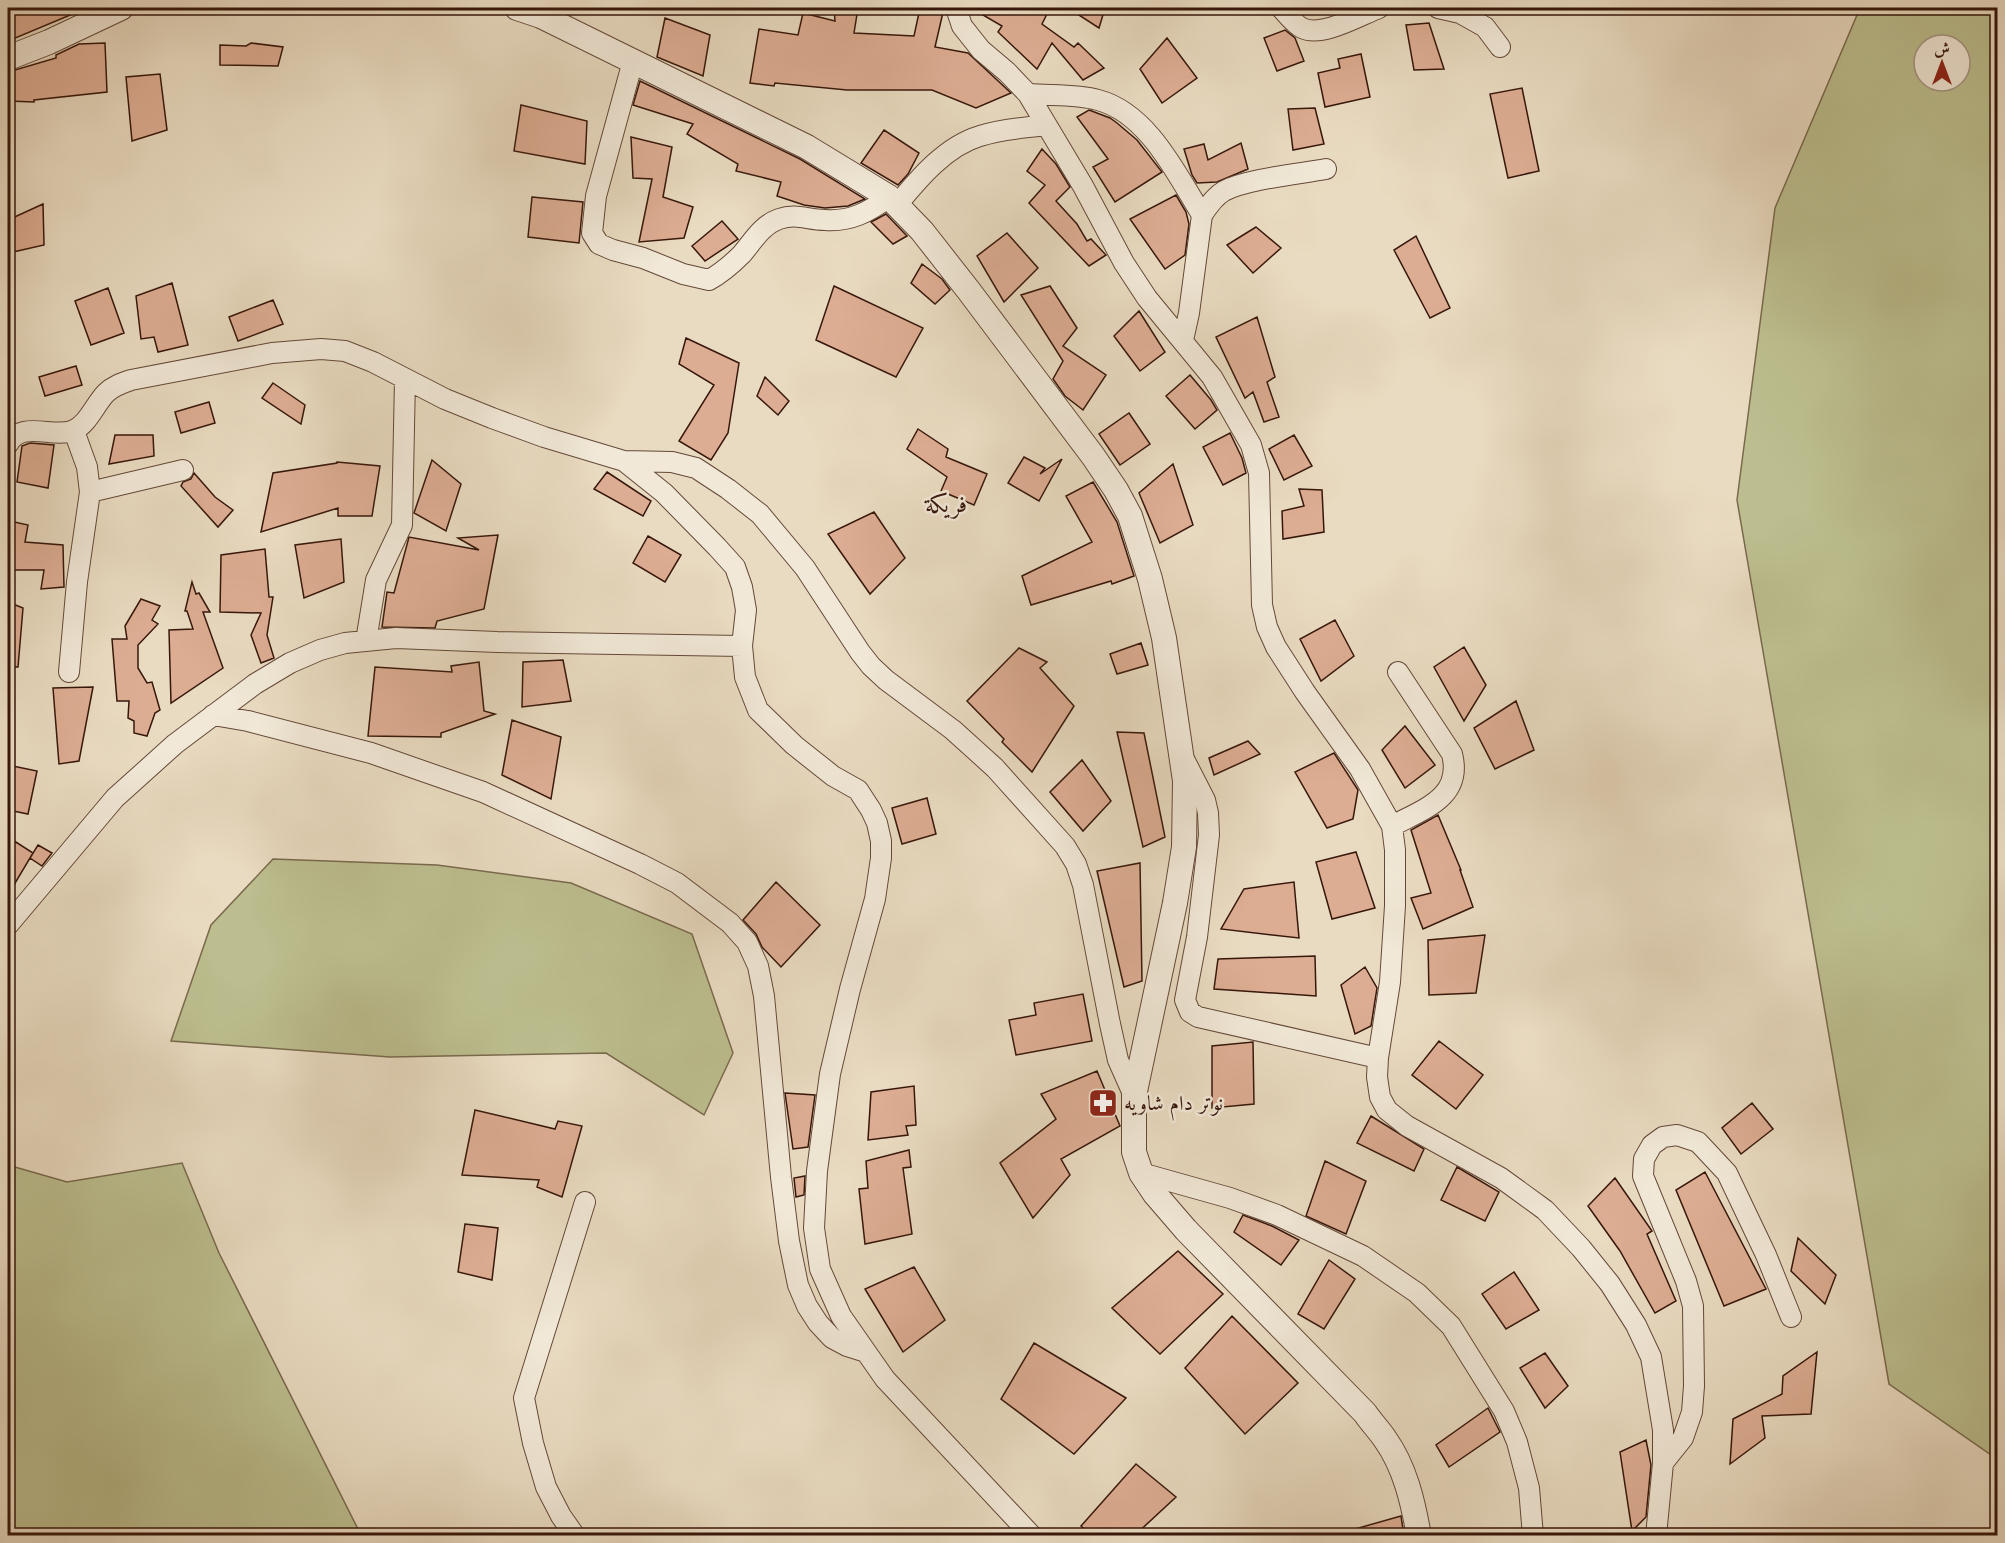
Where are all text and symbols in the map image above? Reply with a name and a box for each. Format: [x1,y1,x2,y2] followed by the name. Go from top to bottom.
[1912,33,1972,93] north arrow
[1934,42,1950,58] text: ش
[924,492,967,519] district label: فريكة
[1087,1087,1119,1119] pharmacy icon: نوتر دام شاويه
[1124,1094,1223,1121] place label: نوتر دام شاويه

